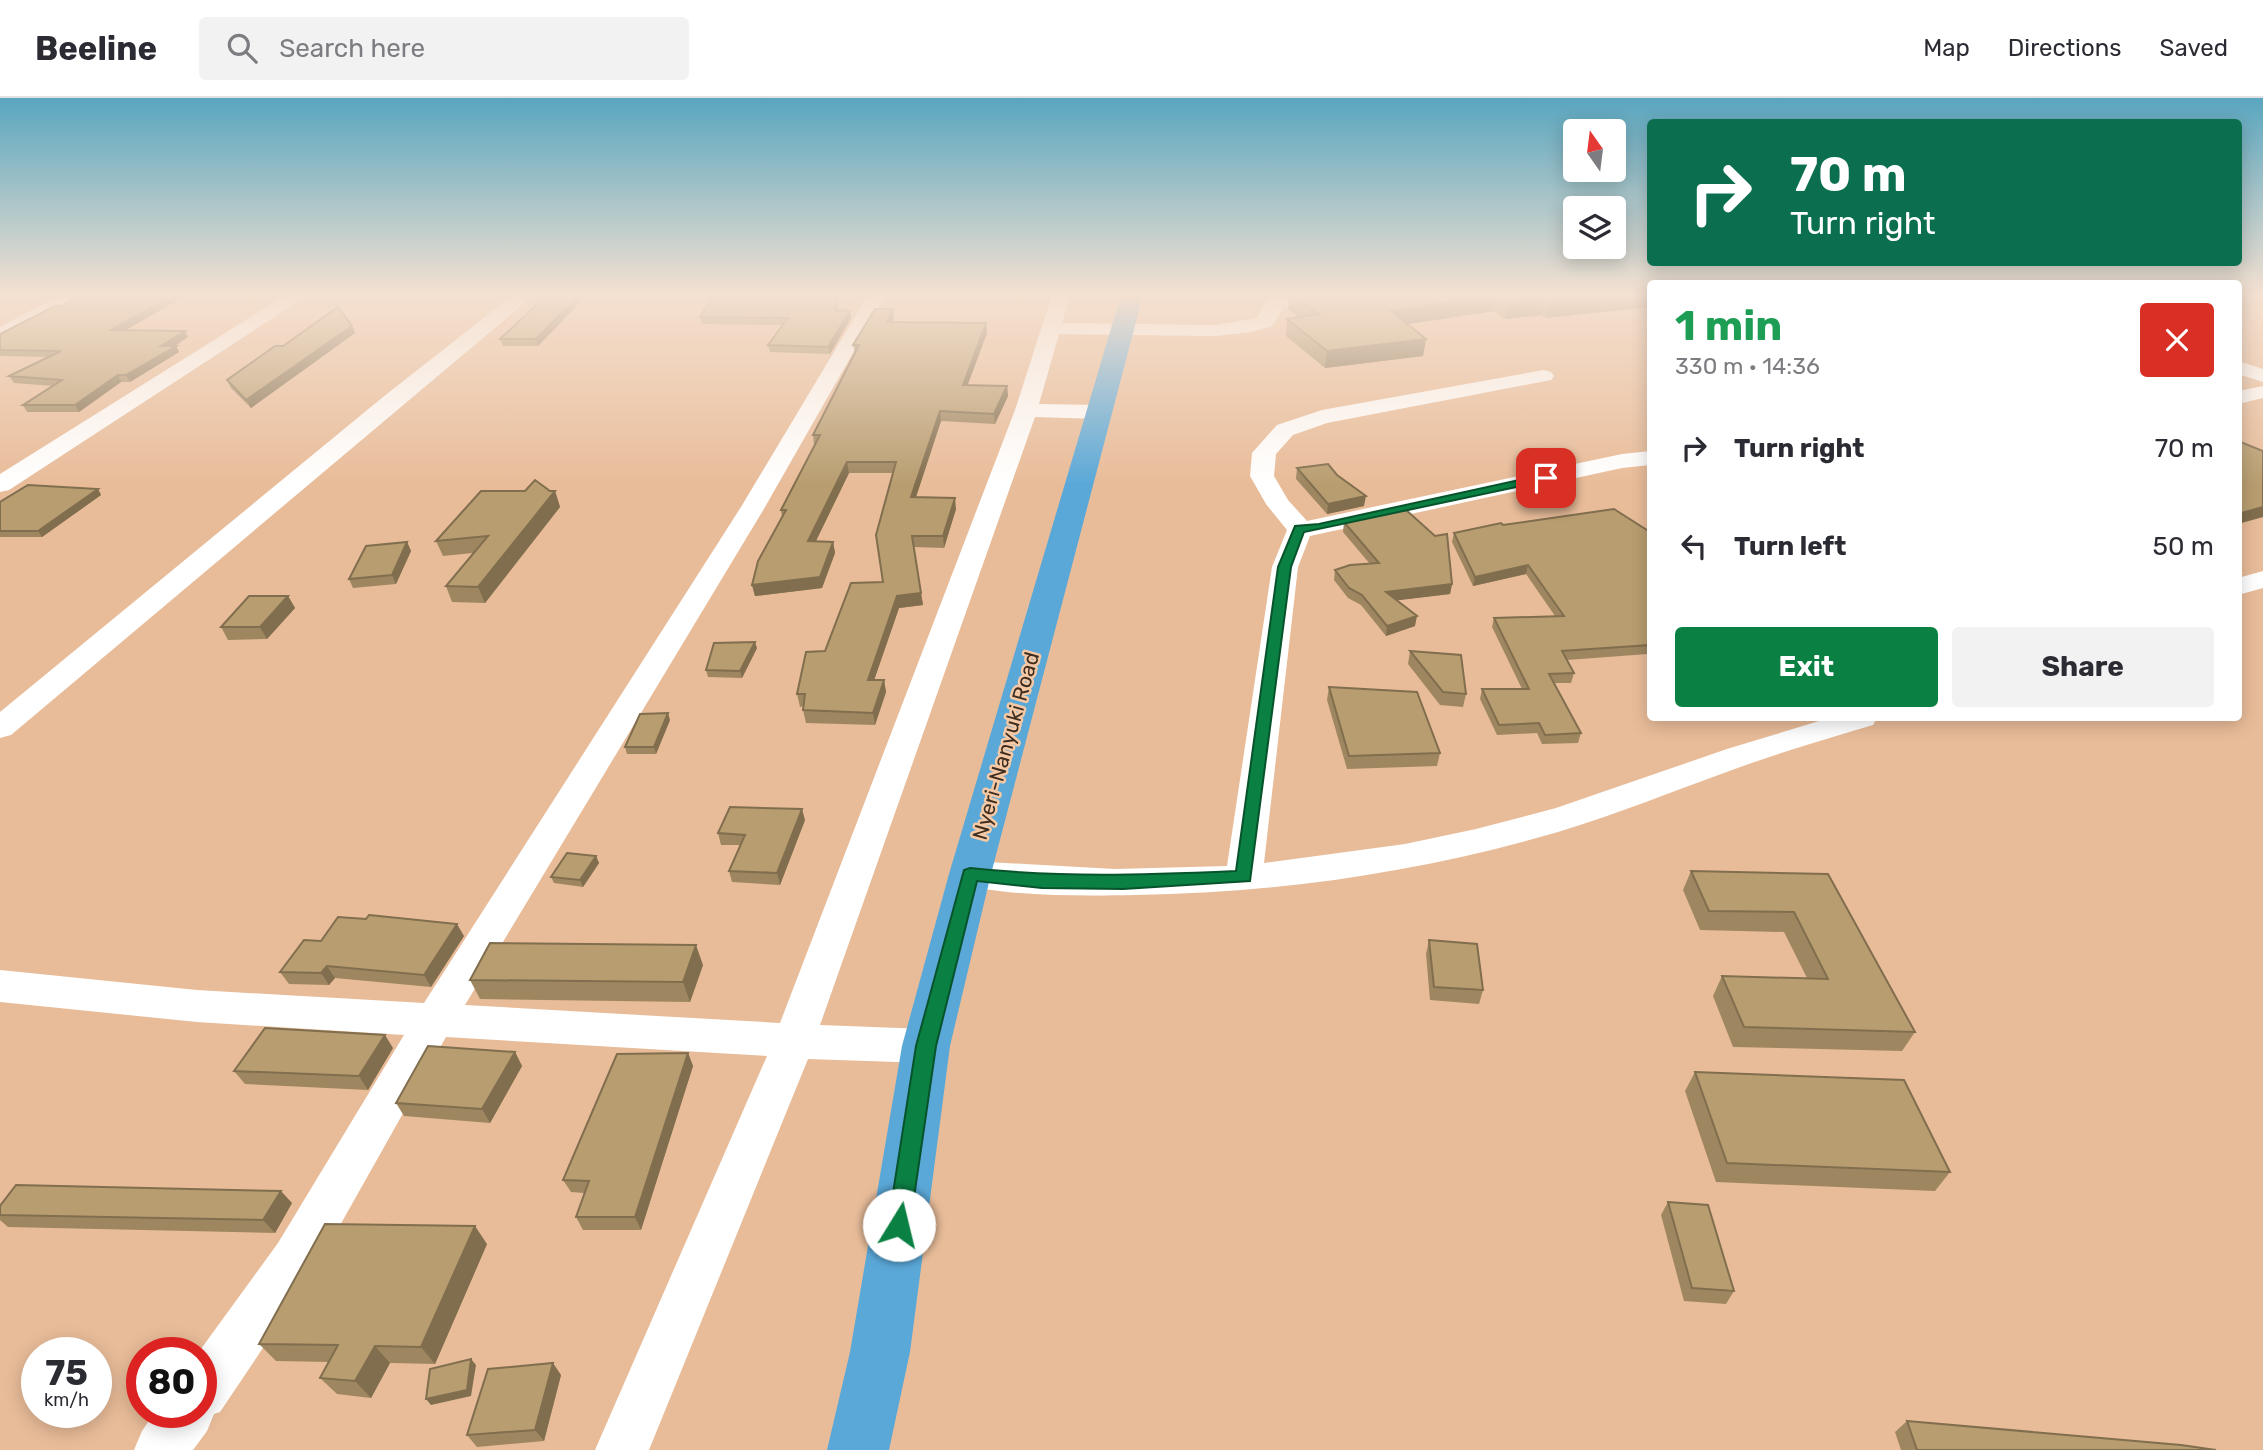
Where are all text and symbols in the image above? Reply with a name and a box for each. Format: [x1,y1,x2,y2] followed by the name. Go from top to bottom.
[199,17,689,80] search box
[35,29,157,68] text: Beeline
[223,29,261,67] icon: search
[279,33,425,64] text: Search here
[1923,34,1970,62] text: Map
[2008,34,2121,62] text: Directions
[2159,34,2228,62] text: Saved
[1563,119,1626,182] north arrow
[1563,119,1626,259] map controls
[1790,145,1907,203] text: 70 m
[1675,147,1766,238] icon: right
[1563,196,1626,259] button: layers
[1790,204,1935,242] text: Turn right
[1675,301,1782,351] text: 1 min
[2140,303,2214,377] button: close
[1675,352,1820,380] text: 330 m · 14:36
[1675,429,1713,467] icon: right
[1734,433,1864,464] text: Turn right
[2155,433,2214,464] text: 70 m
[1516,448,1576,508] pin
[1527,459,1565,497] icon: arrive
[1675,527,1713,565] icon: left
[1734,531,1846,562] text: Turn left
[2153,531,2214,562] text: 50 m
[1675,627,1938,707] button: Exit
[1952,627,2214,707] button: Share
[967,649,1044,843] street label: Nyeri-Nanyuki Road
[862,1188,936,1262] position arrow
[126,1337,217,1428] speed limit sign: 80
[45,1352,88,1394] text: 75
[44,1389,89,1411] text: km/h

